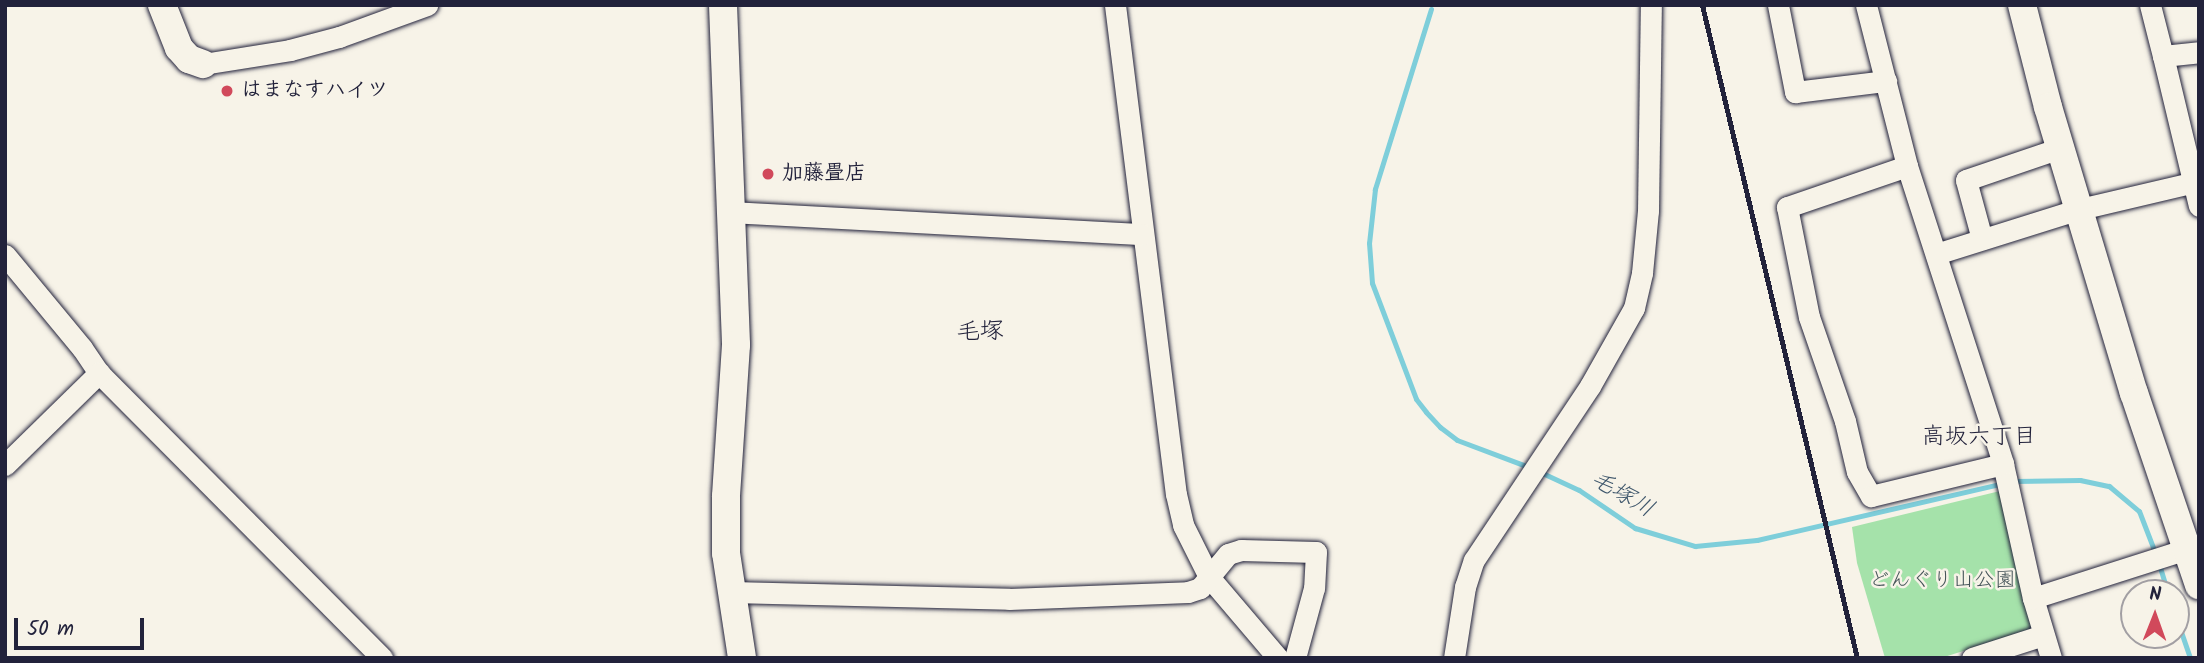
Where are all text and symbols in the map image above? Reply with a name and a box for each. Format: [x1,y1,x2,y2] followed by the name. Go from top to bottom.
[241,78,388,104] place label: はまなすハイツ
[219,83,235,99] marker: はまなすハイツ
[782,161,866,187] place label: 加藤畳店
[760,166,776,182] marker: 加藤畳店
[956,318,1004,346] district label: 毛塚
[1922,423,2036,451] district label: 高坂六丁目
[1585,466,1659,524] water label: 毛塚川
[1869,568,2015,594] park label: どんぐり山公園
[2120,579,2190,649] north arrow
[2149,580,2162,610] text: N
[18,604,147,648] scale bar
[27,613,74,646] text: 50 m

